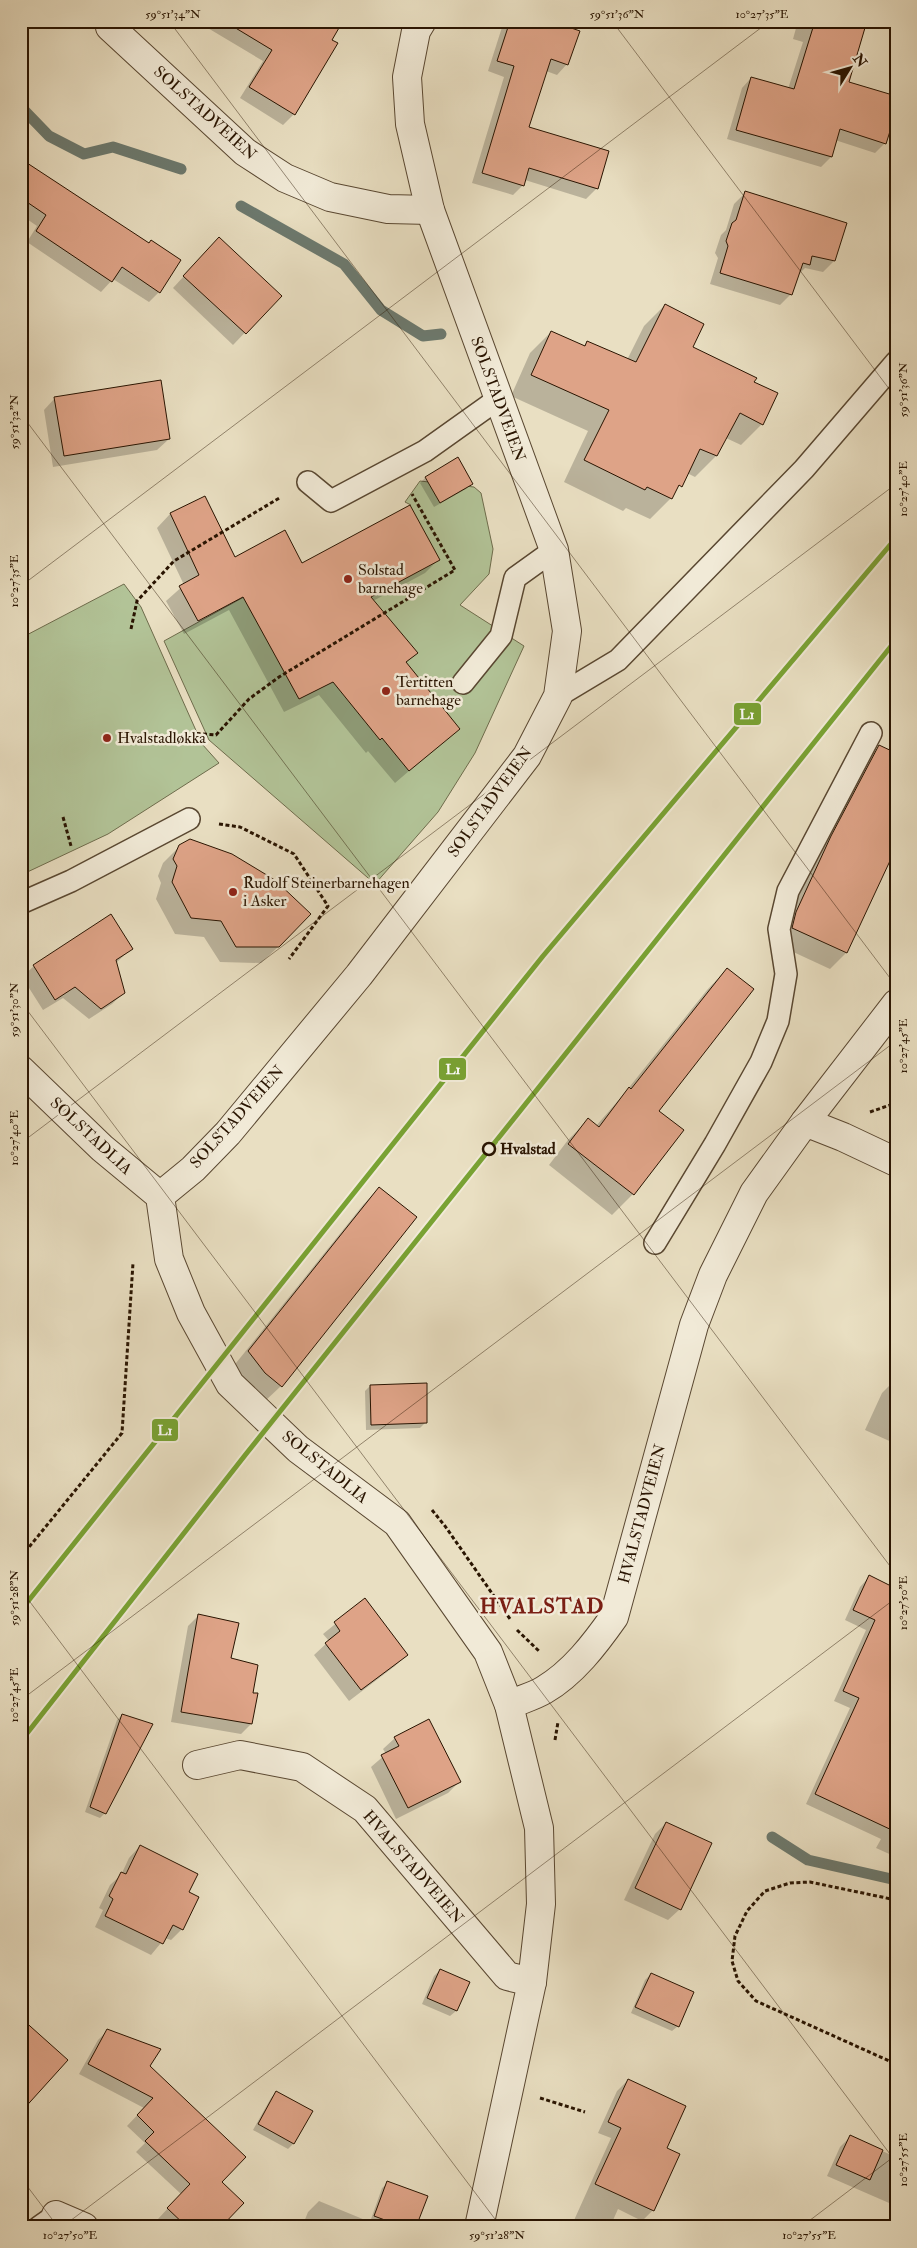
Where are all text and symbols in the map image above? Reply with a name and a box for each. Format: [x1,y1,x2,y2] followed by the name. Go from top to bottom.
[145,7,201,22] text: 59°51'34"N
[590,7,645,22] text: 59°51'36"N
[736,7,789,22] text: 10°27'35"E
[824,42,874,92] north arrow
[849,50,871,71] text: N
[149,62,261,165] street label: SOLSTADVEIEN
[466,334,530,465] street label: SOLSTADVEIEN
[896,362,911,417] text: 59°51'36"N
[7,394,22,449] text: 59°51'32"N
[896,461,911,517] text: 10°27'40"E
[7,554,22,608] text: 10°27'35"E
[358,560,423,598] place label: Solstad barnehage
[342,573,354,585] marker: Solstad barnehage
[396,672,461,710] place label: Tertitten barnehage
[380,685,392,697] marker: Tertitten barnehage
[733,702,762,726] line badge: L1
[739,706,755,723] text: L1
[117,728,206,748] place label: Hvalstadløkka
[101,732,113,744] marker: Hvalstadløkka
[443,742,537,861] street label: SOLSTADVEIEN
[243,873,410,911] place label: Rudolf Steinerbarnehagen i Asker
[227,886,239,898] marker: Rudolf Steinerbarnehagen i Asker
[7,982,22,1038] text: 59°51'30"N
[896,1018,911,1073] text: 10°27'45"E
[438,1057,467,1081] line badge: L1
[186,1061,289,1173] street label: SOLSTADVEIEN
[445,1061,461,1078] text: L1
[46,1093,136,1179] street label: SOLSTADLIA
[7,1110,22,1166] text: 10°27'40"E
[500,1139,556,1159] place label: Hvalstad
[482,1142,496,1156] marker: Hvalstad
[151,1418,179,1442] line badge: L1
[157,1422,173,1439] text: L1
[278,1426,372,1508] street label: SOLSTADLIA
[614,1441,670,1586] street label: HVALSTADVEIEN
[7,1570,22,1626] text: 59°51'28"N
[896,1575,911,1630] text: 10°27'50"E
[480,1593,604,1620] district label: HVALSTAD
[7,1667,22,1722] text: 10°27'45"E
[358,1806,468,1928] street label: HVALSTADVEIEN
[896,2133,911,2187] text: 10°27'55"E
[43,2228,98,2243] text: 10°27'50"E
[469,2228,525,2243] text: 59°51'28"N
[782,2228,836,2243] text: 10°27'55"E

